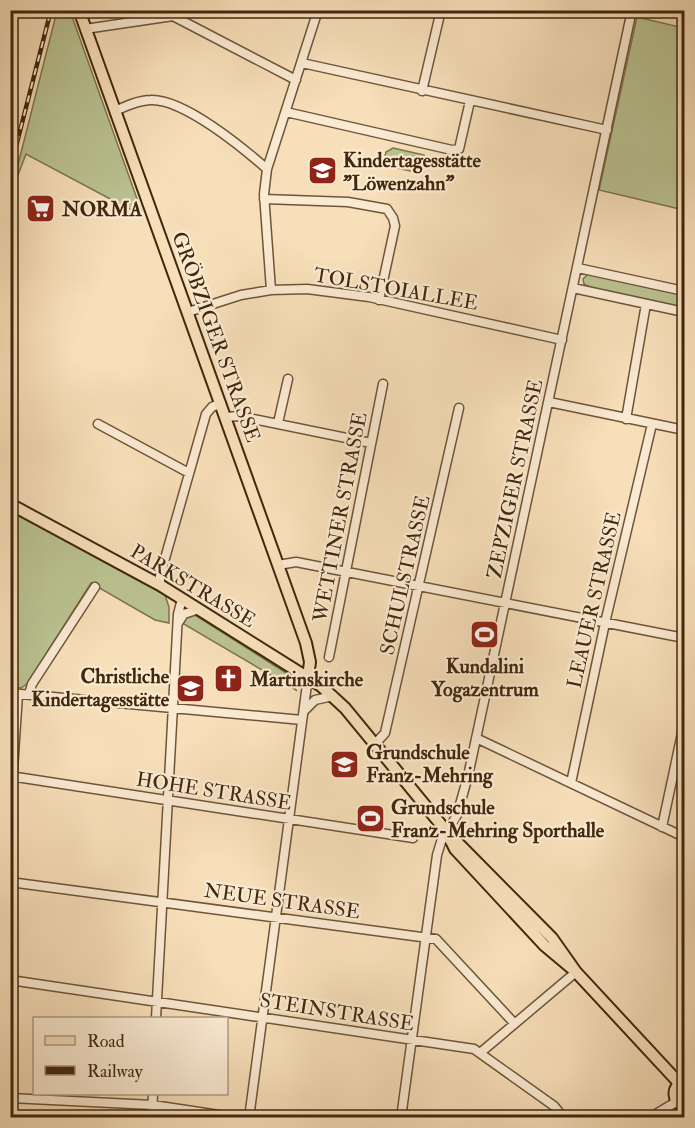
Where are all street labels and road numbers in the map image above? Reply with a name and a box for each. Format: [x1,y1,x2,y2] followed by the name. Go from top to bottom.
[166,228,266,446] street label: GRÖBZIGER STRASSE
[312,262,480,316] street label: TOLSTOIALLEE
[482,377,548,581] street label: ZEPZIGER STRASSE
[307,410,373,625] street label: WETTINER STRASSE
[374,493,436,657] street label: SCHULSTRASSE
[562,509,626,691] street label: LEAUER STRASSE
[126,539,260,633] street label: PARKSTRASSE
[135,766,293,816] street label: HOHE STRASSE
[202,878,362,924] street label: NEUE STRASSE
[258,987,416,1037] street label: STEINSTRASSE

